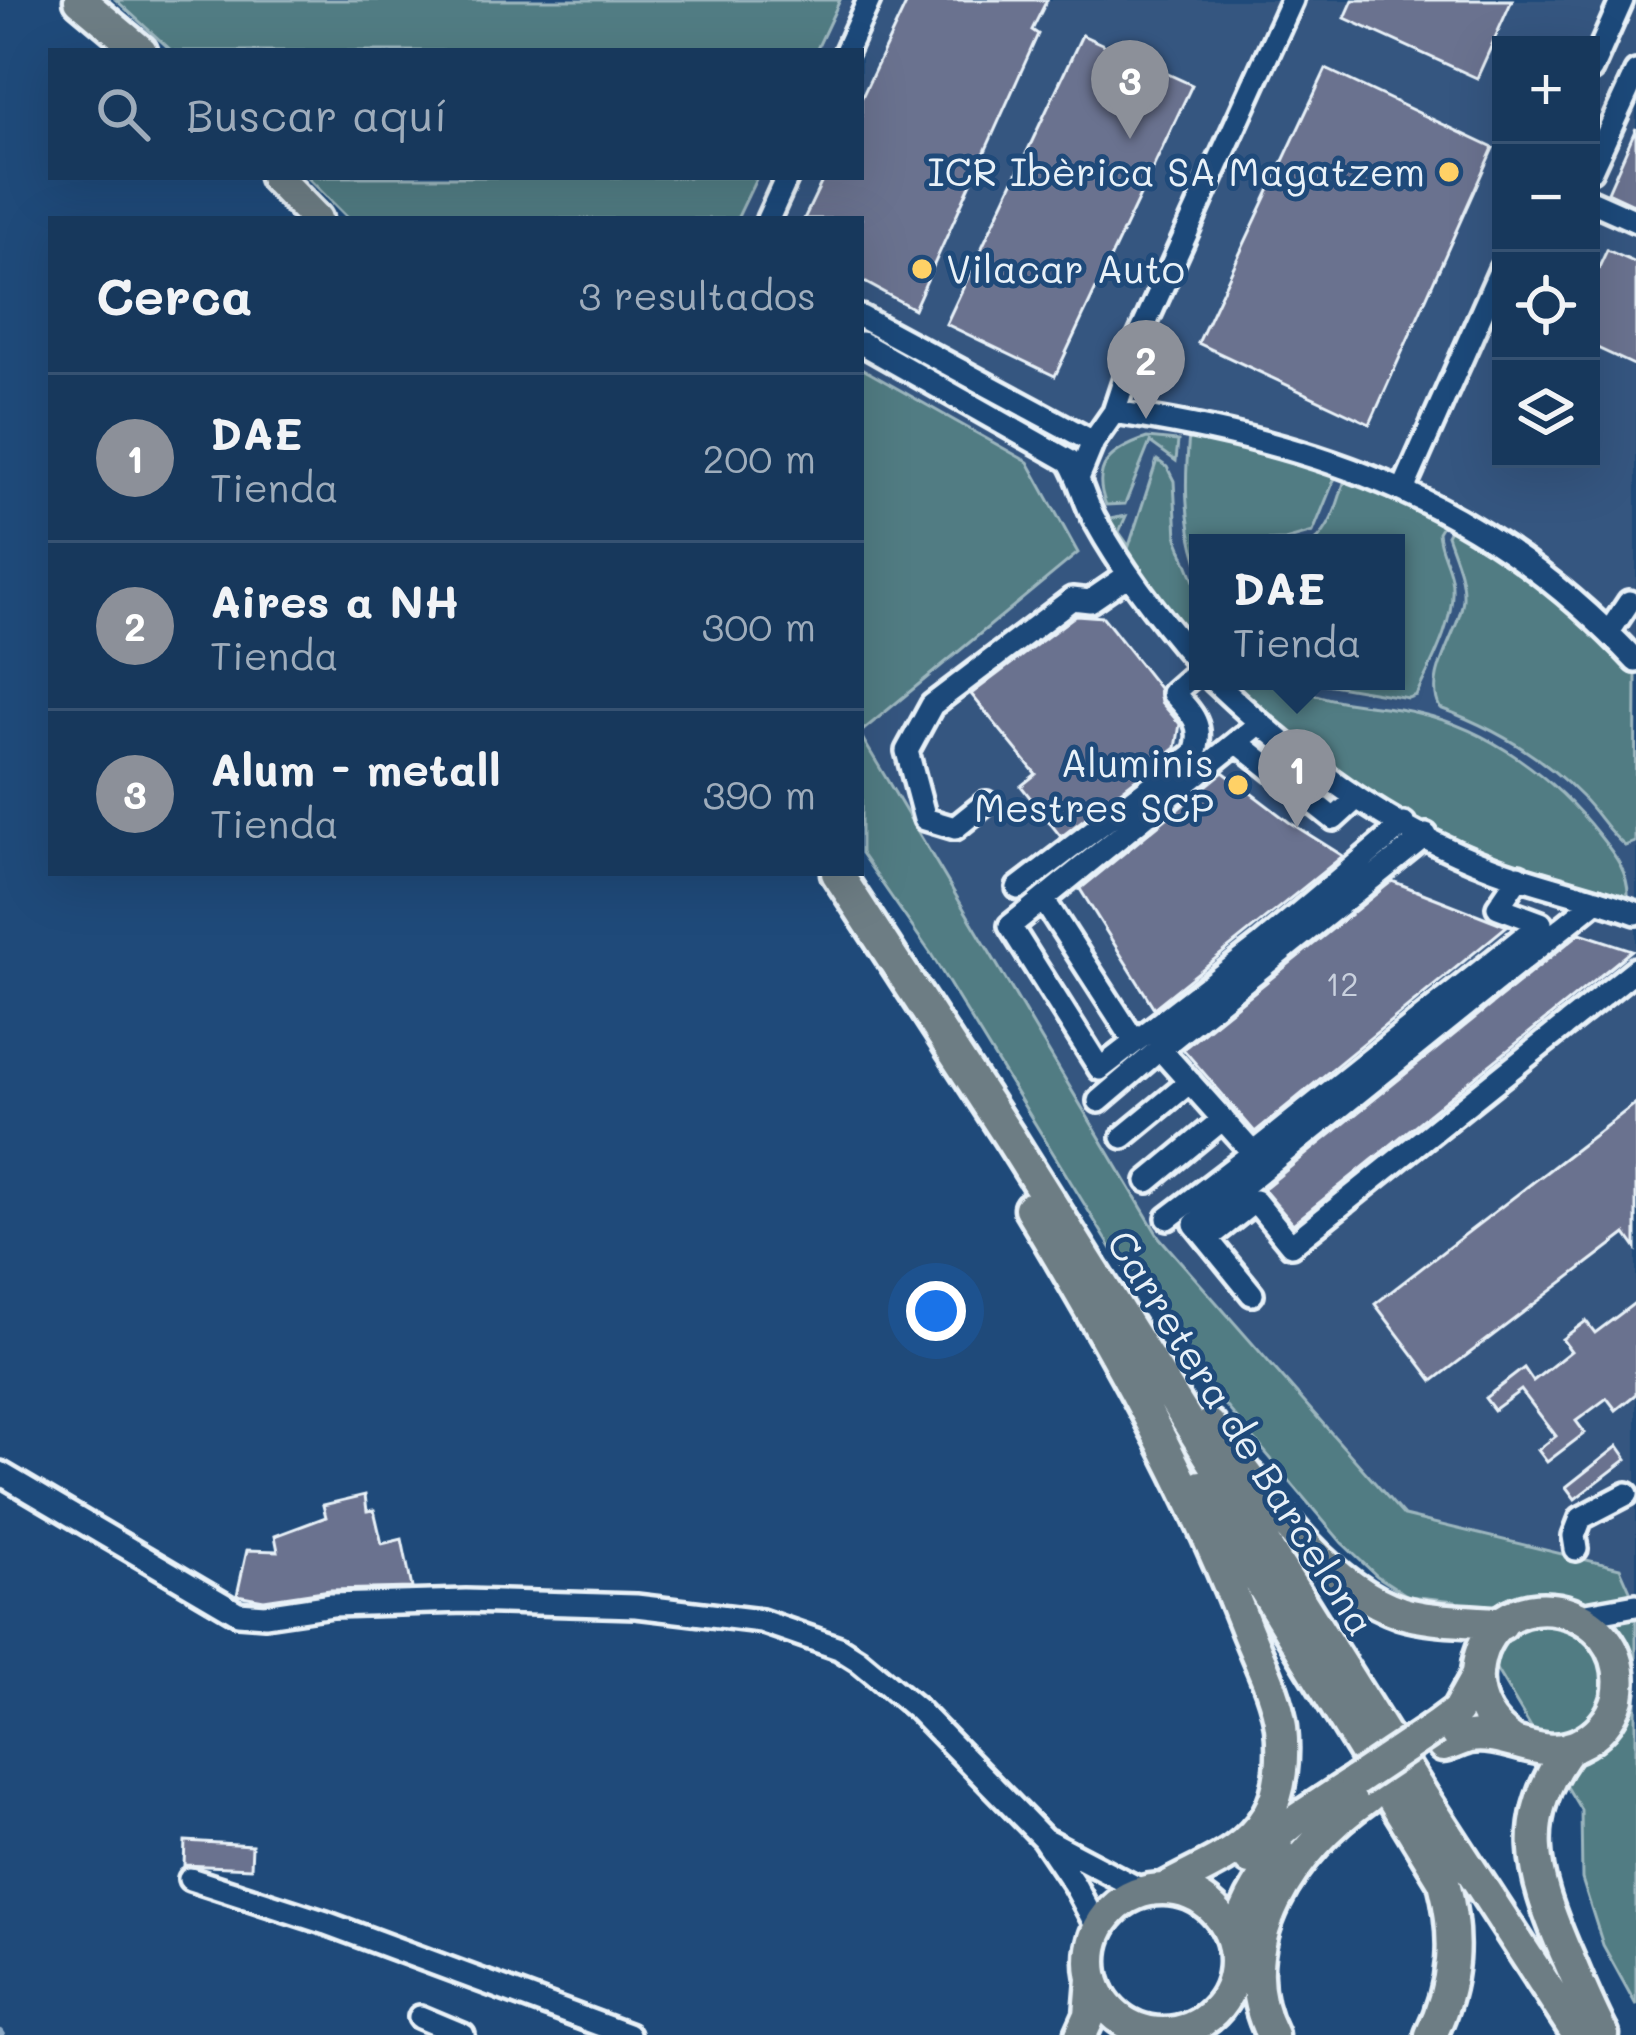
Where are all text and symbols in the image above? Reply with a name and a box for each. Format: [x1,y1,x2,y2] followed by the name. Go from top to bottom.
[1492,36,1600,468] map controls
[1492,36,1600,144] button: +
[1091,40,1169,139] pin: 3
[48,48,864,180] search box
[90,81,156,147] icon: search
[186,85,448,143] text: Buscar aquí
[1492,144,1600,252] button: −
[928,145,1425,197] place label: ICR Ibèrica SA Magatzem
[1436,159,1462,185] marker: ICR Ibèrica SA Magatzem
[946,242,1185,293] place label: Vilacar Auto
[1492,252,1600,360] button: locate
[909,256,935,282] marker: Vilacar Auto
[96,261,253,328] text: Cerca
[579,269,816,320] text: 3 resultados
[1107,320,1185,419] pin: 2
[1492,360,1600,468] button: layers
[210,403,302,461] text: DAE
[126,432,144,483] text: 1
[703,432,816,483] text: 200 m
[210,461,338,512] text: Tienda
[1189,534,1405,690] popup
[1233,558,1325,616] text: DAE
[210,571,460,629] text: Aires a NH
[124,600,146,651] text: 2
[701,600,816,651] text: 300 m
[1233,616,1361,667] text: Tienda
[210,629,338,680] text: Tienda
[1258,729,1336,828] pin: 1
[974,736,1214,832] place label: Aluminis Mestres SCP
[210,739,501,797] text: Alum - metall
[123,768,147,819] text: 3
[702,768,816,819] text: 390 m
[1225,772,1251,798] marker: Aluminis Mestres SCP
[210,797,338,848] text: Tienda
[1325,961,1359,1004] house number: 12
[1097,1220,1388,1644] street label: Carretera de Barcelona
[906,1281,966,1341] your location

